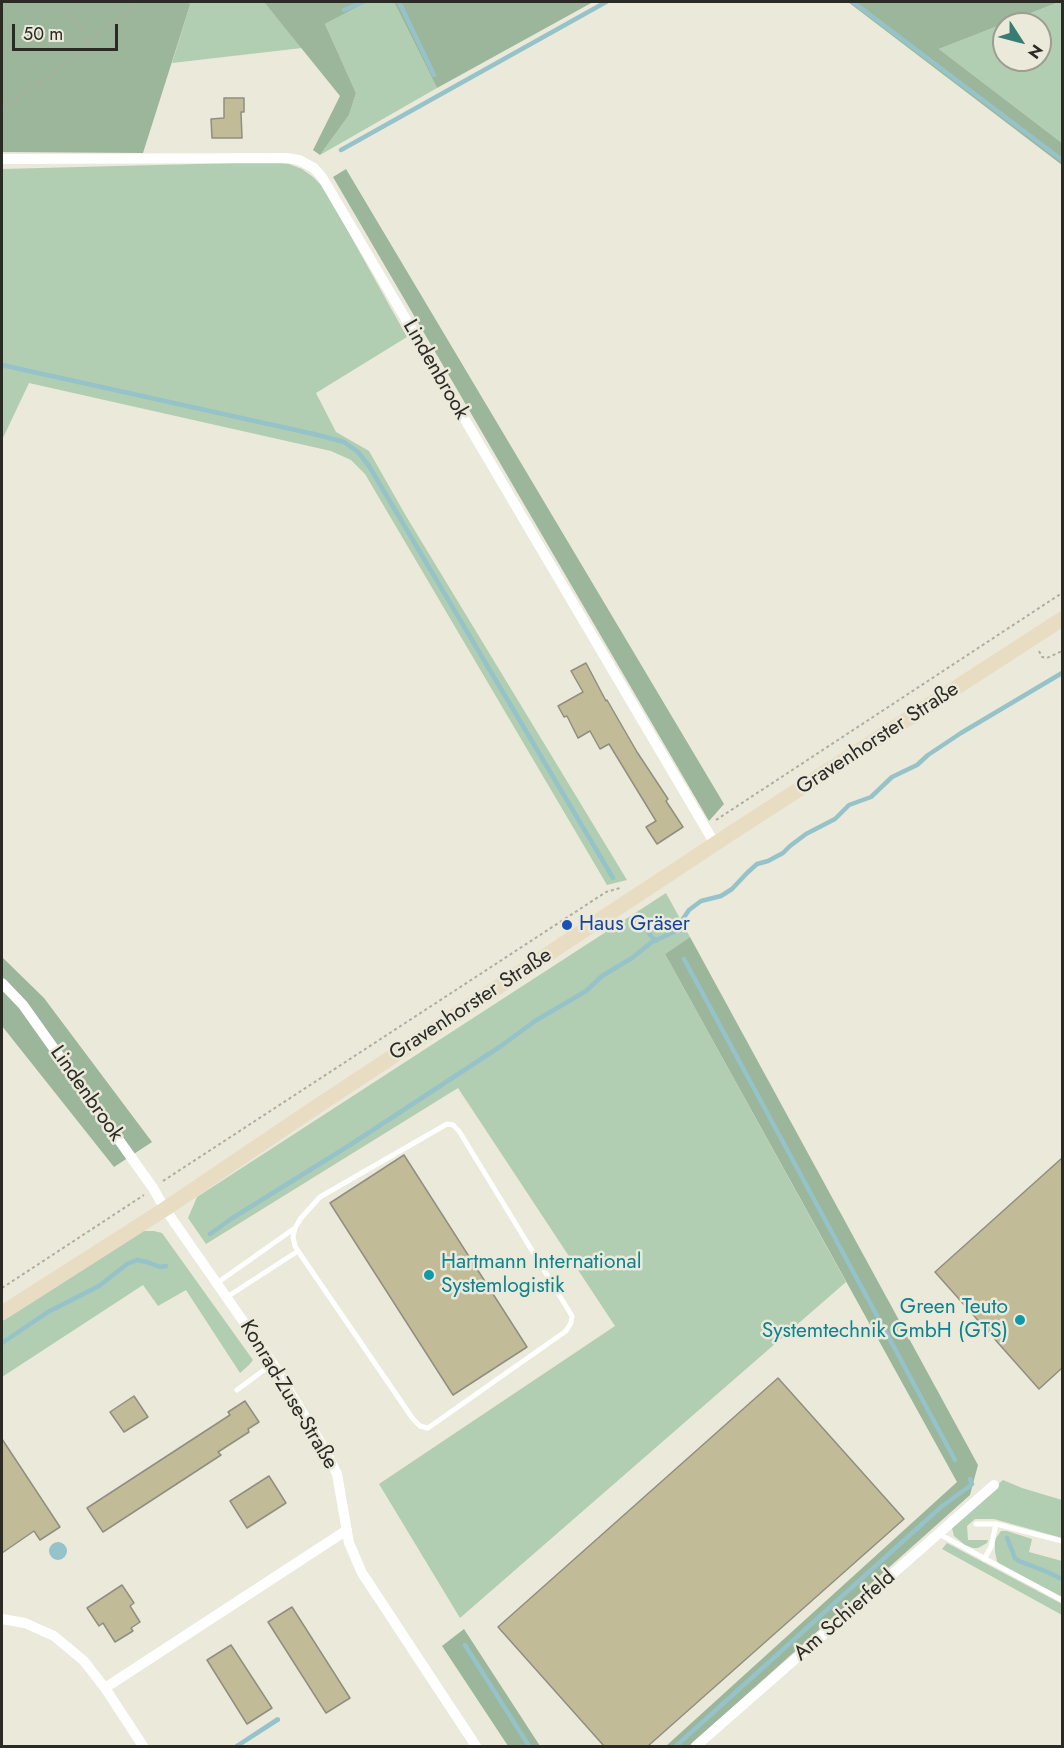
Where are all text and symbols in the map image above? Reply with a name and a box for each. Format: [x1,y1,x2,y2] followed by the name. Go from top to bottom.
[15,12,122,50] scale bar
[992,12,1052,72] north arrow
[23,21,63,47] text: 50 m
[1022,40,1048,64] text: N
[396,316,474,424] street label: Lindenbrook
[792,677,964,801] street label: Gravenhorster Straße
[579,912,690,938] place label: Haus Gräser
[560,918,574,932] marker: Haus Gräser
[385,943,557,1067] street label: Gravenhorster Straße
[44,1041,128,1147] street label: Lindenbrook
[441,1250,641,1300] place label: Hartmann International Systemlogistik
[422,1268,436,1282] marker: Hartmann International Systemlogistik
[762,1295,1008,1345] place label: Green Teuto Systemtechnik GmbH (GTS)
[1013,1313,1027,1327] marker: Green Teuto Systemtechnik GmbH (GTS)
[234,1316,342,1474] street label: Konrad-Zuse-Straße
[789,1565,901,1667] street label: Am Schierfeld

